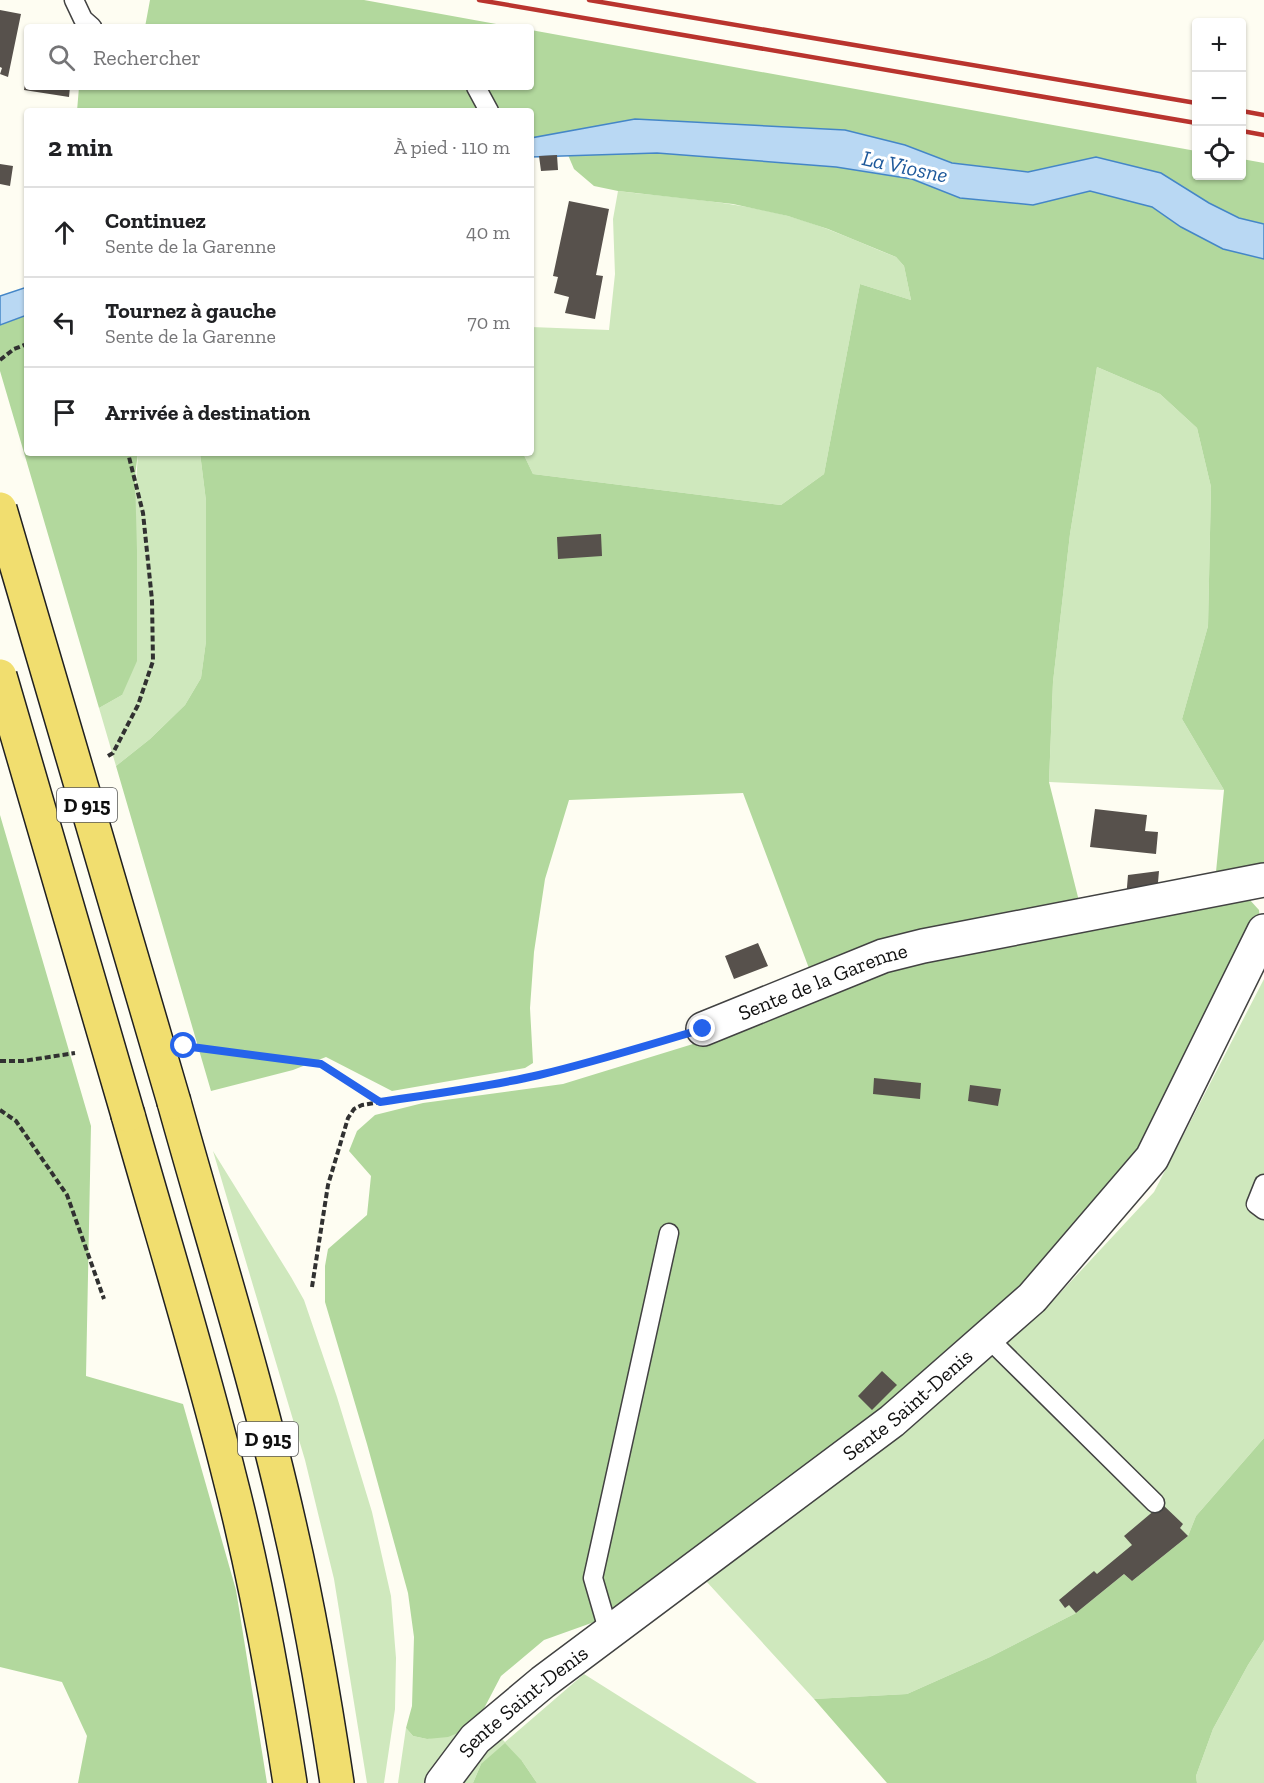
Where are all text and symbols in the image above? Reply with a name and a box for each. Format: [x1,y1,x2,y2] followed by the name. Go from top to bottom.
[1192,18,1246,180] map controls
[1192,18,1246,72] button: +
[24,24,534,90] search box
[45,41,78,74] icon: search
[93,44,201,71] text: Rechercher
[1192,72,1246,126] button: −
[1192,126,1246,180] button: locate
[48,131,113,163] text: 2 min
[394,135,510,159] text: À pied · 110 m
[860,144,950,189] water label: La Viosne
[105,207,206,234] text: Continuez
[48,216,81,249] icon: ahead
[466,220,510,244] text: 40 m
[105,234,276,258] text: Sente de la Garenne
[105,297,276,324] text: Tournez à gauche
[48,306,81,339] icon: left
[467,310,510,334] text: 70 m
[105,324,276,348] text: Sente de la Garenne
[48,396,81,429] icon: arrive
[105,399,310,426] text: Arrivée à destination
[57,788,117,822] road number: D 915
[734,937,910,1025] street label: Sente de la Garenne
[689,1015,715,1041] route end
[170,1032,196,1058] route start
[838,1343,977,1465] street label: Sente Saint-Denis
[238,1422,298,1456] road number: D 915
[453,1640,593,1762] street label: Sente Saint-Denis

